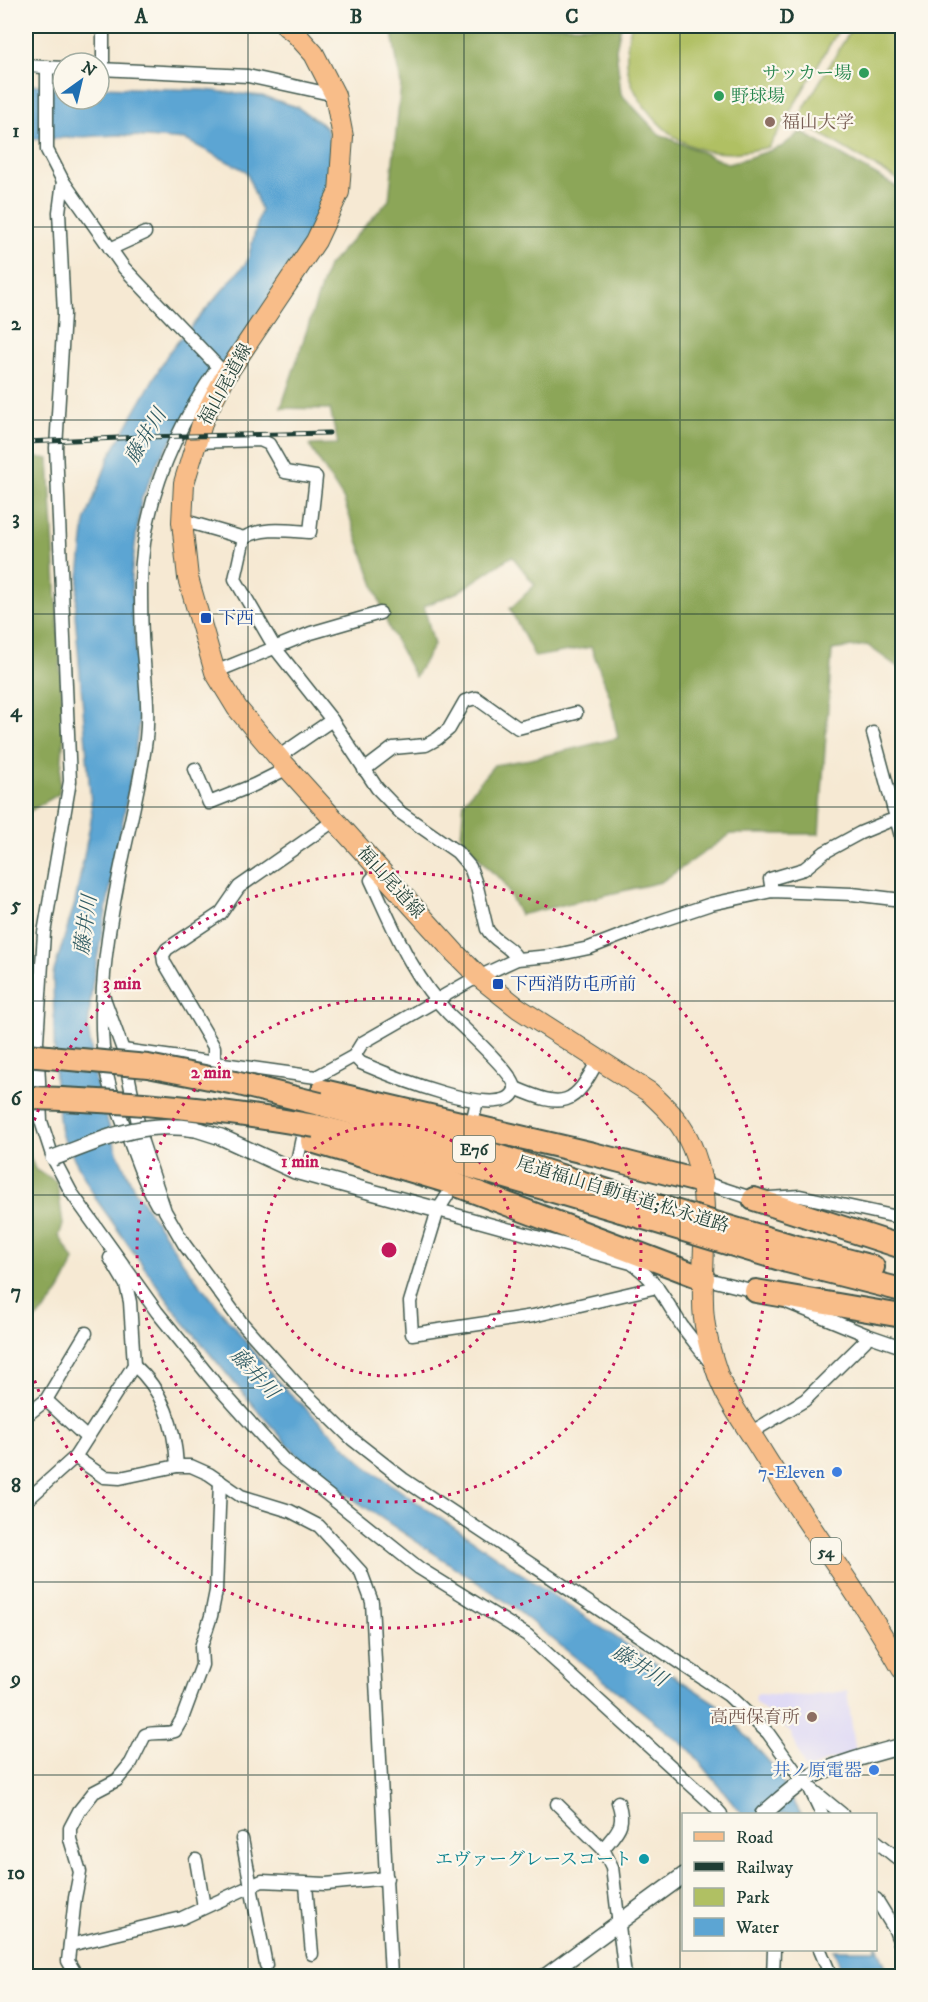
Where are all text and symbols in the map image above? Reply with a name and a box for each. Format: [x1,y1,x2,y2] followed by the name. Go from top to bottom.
[134,5,149,30] text: A
[350,5,362,30] text: B
[565,5,579,30] text: C
[780,5,795,30] text: D
[51,51,111,111] north arrow
[78,57,100,81] text: N
[762,63,852,85] place label: サッカー場
[857,66,871,80] marker: サッカー場
[731,86,785,108] place label: 野球場
[712,89,726,103] marker: 野球場
[782,112,854,134] place label: 福山大学
[763,115,777,129] marker: 福山大学
[12,119,20,144] text: 1
[11,312,22,337] text: 2
[194,340,257,429] street label: 福山尾道線
[120,403,173,469] water label: 藤井川
[12,506,20,531] text: 3
[218,608,254,630] place label: 下西
[199,611,213,625] marker: 下西
[10,699,23,724] text: 4
[352,842,429,923] street label: 福山尾道線
[70,892,103,957] water label: 藤井川
[10,893,21,918] text: 5
[103,973,142,995] text: 3 min
[510,974,636,996] place label: 下西消防屯所前
[491,977,505,991] marker: 下西消防屯所前
[191,1062,232,1084] text: 2 min
[11,1087,23,1112] text: 6
[453,1136,495,1162] road number: E76
[281,1151,320,1173] text: 1 min
[514,1152,732,1238] street label: 尾道福山自動車道;松永道路
[379,1240,399,1260] centre of rings
[11,1280,21,1305] text: 7
[224,1344,285,1406] water label: 藤井川
[758,1462,826,1484] place label: 7-Eleven
[830,1465,844,1479] marker: 7-Eleven
[11,1474,21,1499] text: 8
[811,1538,841,1564] road number: 54
[607,1640,673,1694] water label: 藤井川
[9,1667,21,1692] text: 9
[710,1707,800,1729] place label: 高西保育所
[805,1710,819,1724] marker: 高西保育所
[772,1760,862,1782] place label: 井ノ原電器
[867,1763,881,1777] marker: 井ノ原電器
[682,1813,877,1951] legend
[736,1827,773,1849] text: Road
[435,1849,632,1871] place label: エヴァーグレースコート
[637,1852,651,1866] marker: エヴァーグレースコート
[736,1857,794,1879] text: Railway
[7,1861,25,1886] text: 10
[736,1887,770,1909] text: Park
[735,1917,779,1939] text: Water

